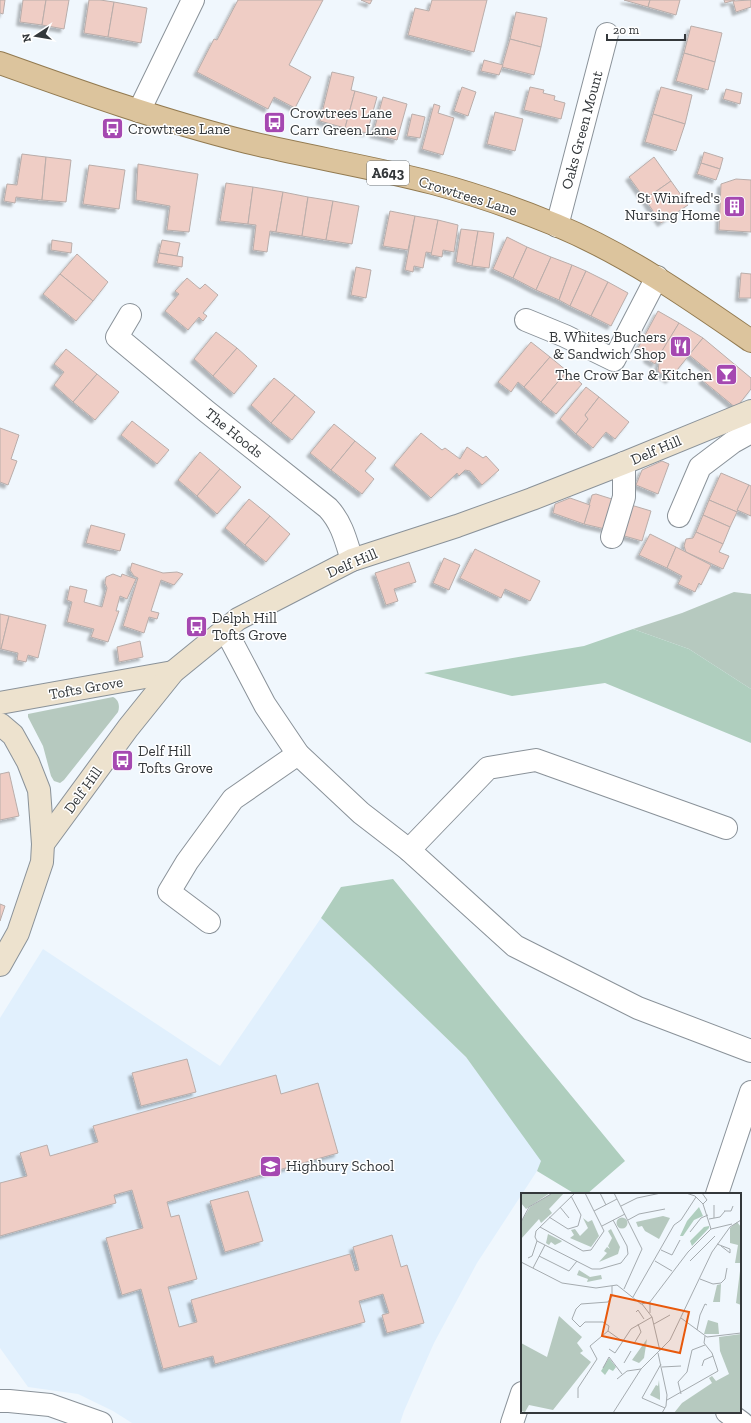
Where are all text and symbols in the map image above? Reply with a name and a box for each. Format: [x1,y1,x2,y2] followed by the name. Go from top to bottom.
[16,16,56,56] north arrow
[607,16,685,42] scale bar
[613,23,640,37] text: 20 m
[19,32,34,43] text: N
[558,68,607,191] street label: Oaks Green Mount
[290,104,397,139] place label: Crowtrees Lane Carr Green Lane
[262,109,288,135] bus stop icon: Crowtrees Lane Carr Green Lane
[99,116,125,142] bus stop icon: Crowtrees Lane
[128,120,230,138] place label: Crowtrees Lane
[367,161,409,185] road number: A643
[417,172,519,220] street label: Crowtrees Lane
[625,189,720,224] place label: St Winifred's Nursing Home
[722,194,748,220] building icon: St Winifred's Nursing Home
[549,328,666,363] place label: B. Whites Buchers & Sandwich Shop
[668,333,694,359] restaurant icon: B. Whites Buchers & Sandwich Shop
[714,362,740,388] bar icon: The Crow Bar & Kitchen
[555,366,712,384] place label: The Crow Bar & Kitchen
[201,404,267,462] street label: The Hoods
[628,431,684,469] street label: Delf Hill
[324,544,380,582] street label: Delf Hill
[212,609,287,644] place label: Delph Hill Tofts Grove
[184,614,210,640] bus stop icon: Delph Hill Tofts Grove
[48,673,124,703] street label: Tofts Grove
[138,742,213,777] place label: Delf Hill Tofts Grove
[109,747,135,773] bus stop icon: Delf Hill Tofts Grove
[60,763,106,817] street label: Delf Hill
[257,1153,283,1179] school or university icon: Highbury School
[286,1157,394,1175] place label: Highbury School
[521,1193,741,1413] inset map

